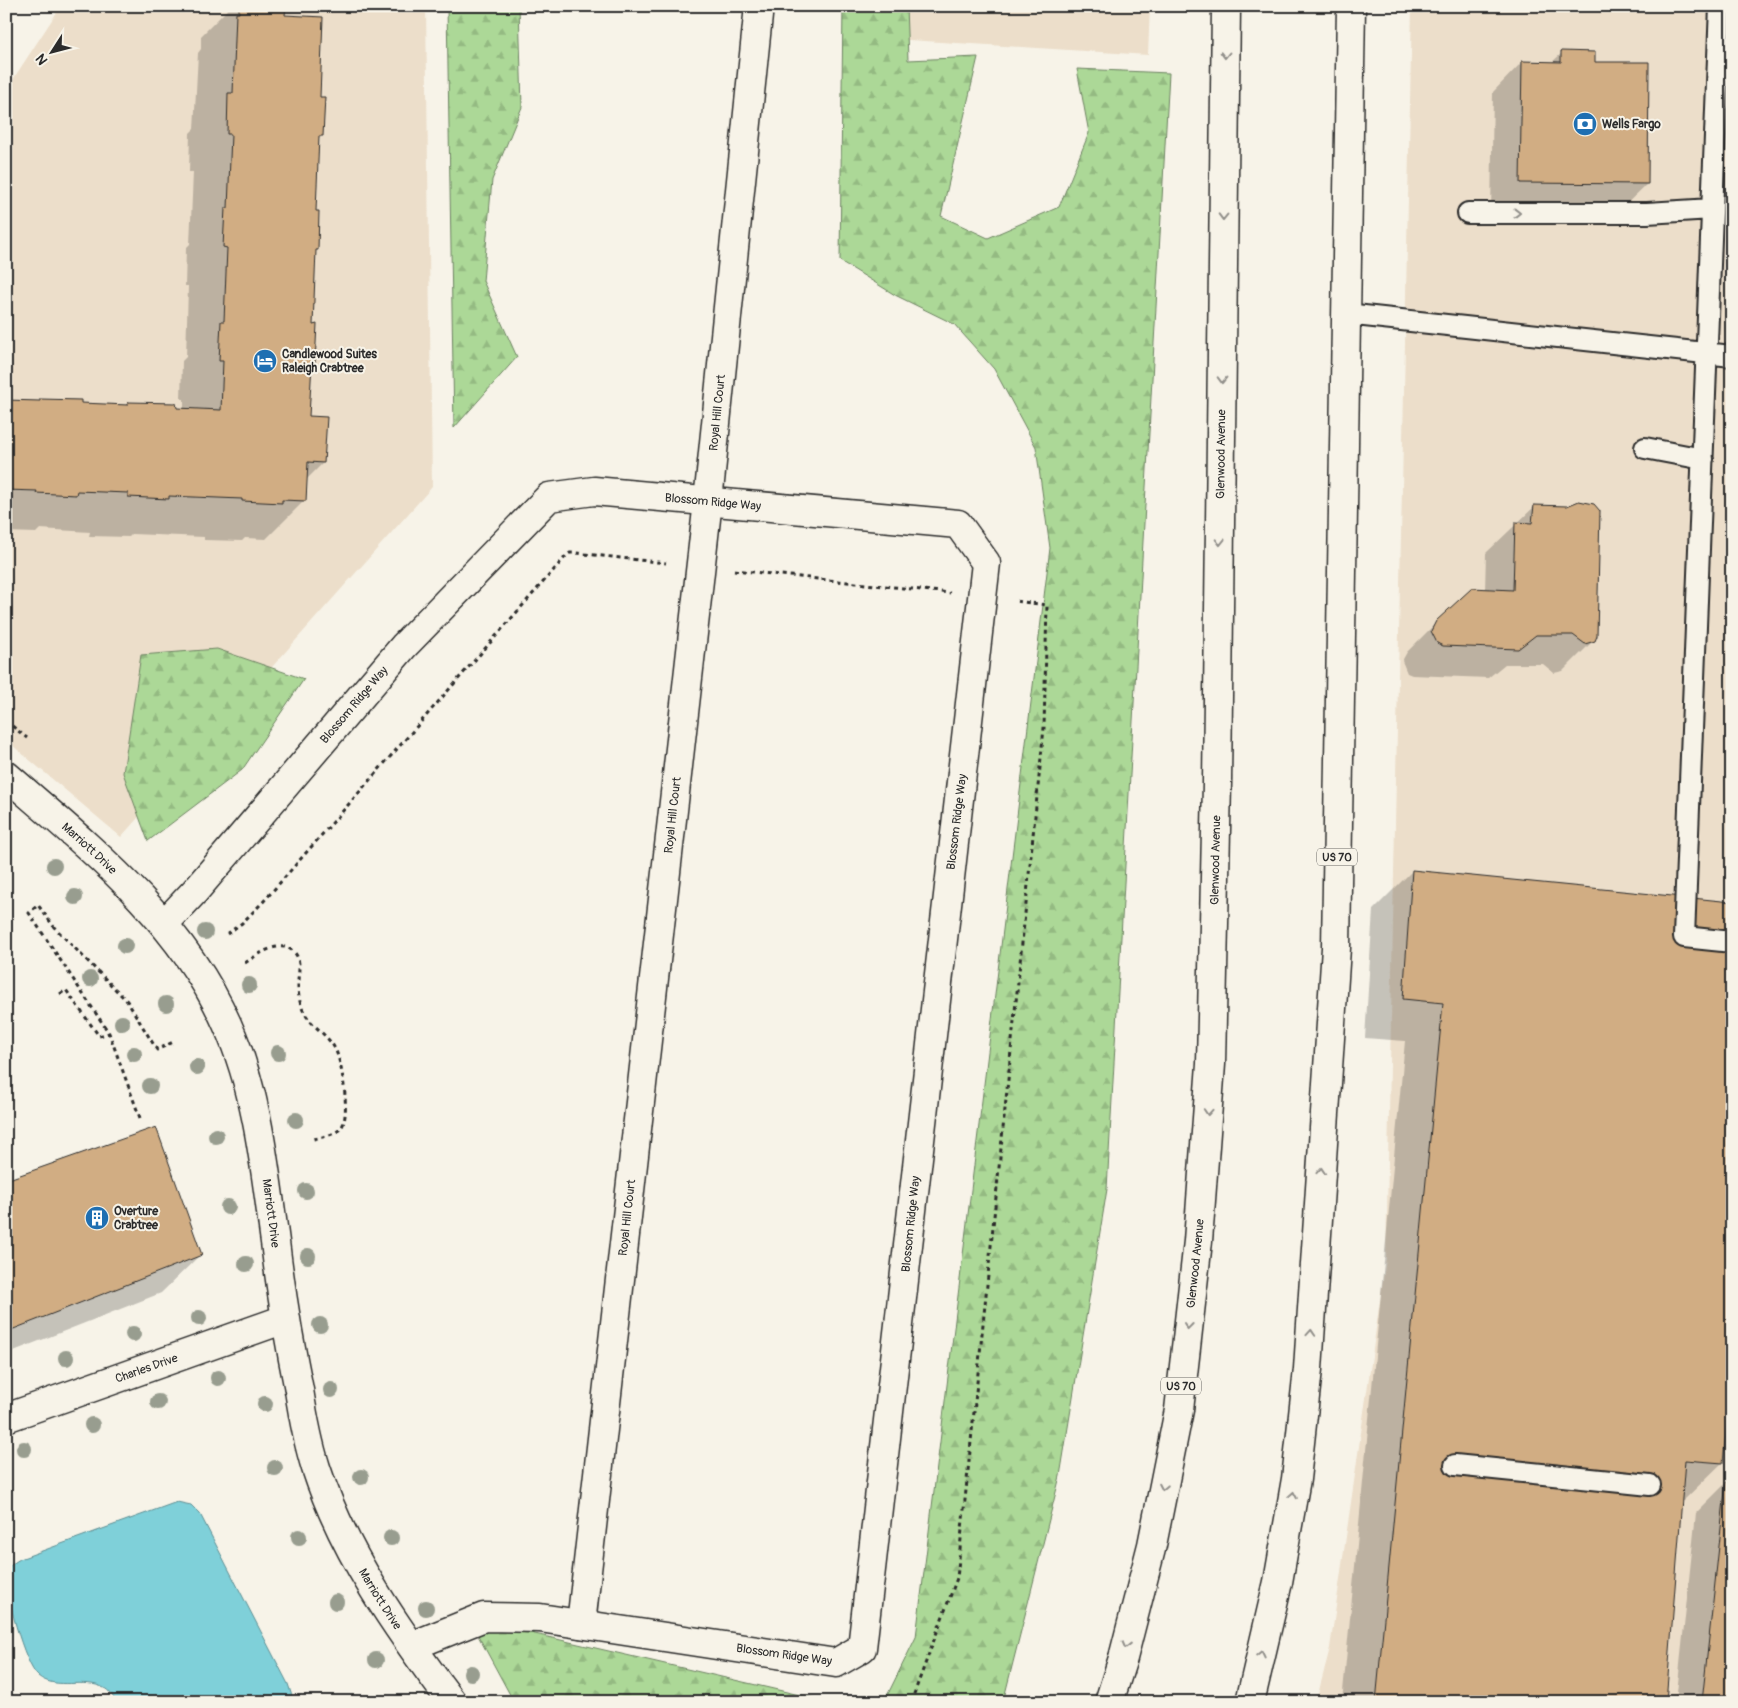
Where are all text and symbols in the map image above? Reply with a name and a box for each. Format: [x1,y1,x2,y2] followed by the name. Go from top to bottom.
[28,28,78,78] north arrow
[32,51,52,68] text: N
[1220,52,1230,59] one-way arrow
[1572,111,1598,137] bank icon: Wells Fargo
[1602,117,1661,132] place label: Wells Fargo
[1514,208,1521,218] one-way arrow
[1218,214,1228,222] one-way arrow
[282,347,377,376] place label: Candlewood Suites Raleigh Crabtree
[252,348,278,374] hotel icon: Candlewood Suites Raleigh Crabtree
[706,374,729,452] street label: Royal Hill Court
[1216,376,1227,384] one-way arrow
[1213,409,1229,499] street label: Glenwood Avenue
[664,490,762,514] street label: Blossom Ridge Way
[1215,539,1225,547] one-way arrow
[317,663,391,746] street label: Blossom Ridge Way
[944,773,970,871] street label: Blossom Ridge Way
[661,776,684,854] street label: Royal Hill Court
[1207,815,1224,905] street label: Glenwood Avenue
[59,819,120,877] street label: Marriott Drive
[1317,849,1357,866] road number: US 70
[1202,1109,1213,1117] one-way arrow
[1316,1167,1327,1175] one-way arrow
[898,1175,924,1273] street label: Blossom Ridge Way
[259,1178,283,1249] street label: Marriott Drive
[615,1178,639,1257] street label: Royal Hill Court
[114,1204,159,1233] place label: Overture Crabtree
[84,1205,110,1231] building icon: Overture Crabtree
[1183,1218,1207,1309] street label: Glenwood Avenue
[1183,1323,1194,1331] one-way arrow
[1305,1329,1316,1337] one-way arrow
[113,1350,180,1386] street label: Charles Drive
[1161,1378,1201,1394] road number: US 70
[1159,1482,1169,1491] one-way arrow
[1288,1491,1298,1499] one-way arrow
[355,1566,405,1632] street label: Marriott Drive
[1121,1640,1132,1649] one-way arrow
[735,1641,833,1669] street label: Blossom Ridge Way
[1255,1650,1266,1659] one-way arrow

